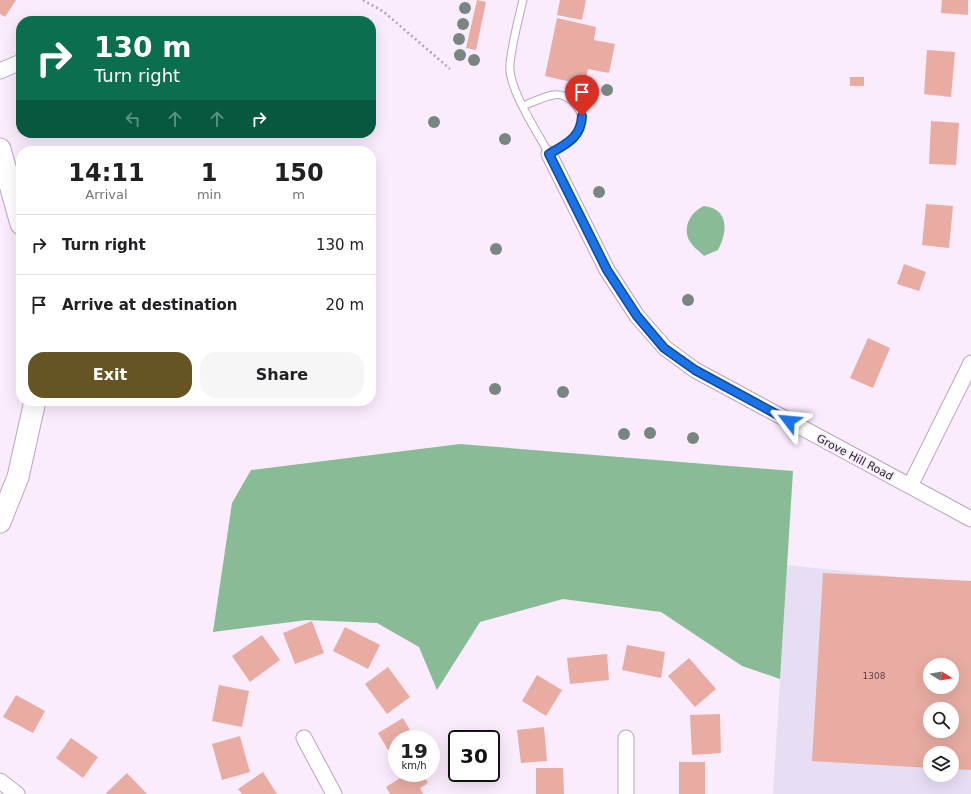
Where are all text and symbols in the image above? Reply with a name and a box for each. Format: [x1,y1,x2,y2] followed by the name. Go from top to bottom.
[94,31,191,64] text: 130 m
[28,32,80,84] icon: right
[94,65,180,86] text: Turn right
[565,75,599,116] pin
[571,81,593,103] icon: arrive
[122,108,144,130] icon: left
[164,108,186,130] icon: ahead
[206,108,228,130] icon: ahead
[248,108,270,130] icon: right
[68,159,145,187] text: 14:11
[201,159,217,187] text: 1
[274,159,324,187] text: 150
[85,187,128,202] text: Arrival
[197,187,221,202] text: min
[292,187,305,202] text: m
[28,234,50,256] icon: right
[62,236,146,254] text: Turn right
[316,236,364,254] text: 130 m
[28,294,50,316] icon: arrive
[62,296,237,314] text: Arrive at destination
[326,296,364,314] text: 20 m
[28,352,192,398] button: Exit
[200,352,364,398] button: Share
[768,400,810,442] position arrow
[814,432,895,483] street label: Grove Hill Road
[923,658,959,694] north arrow
[923,658,959,782] map controls
[863,671,886,681] house number: 1308
[923,702,959,738] button: search
[448,730,500,782] speed limit sign: 30
[400,739,428,763] text: 19
[923,746,959,782] button: layers
[401,760,427,771] text: km/h

